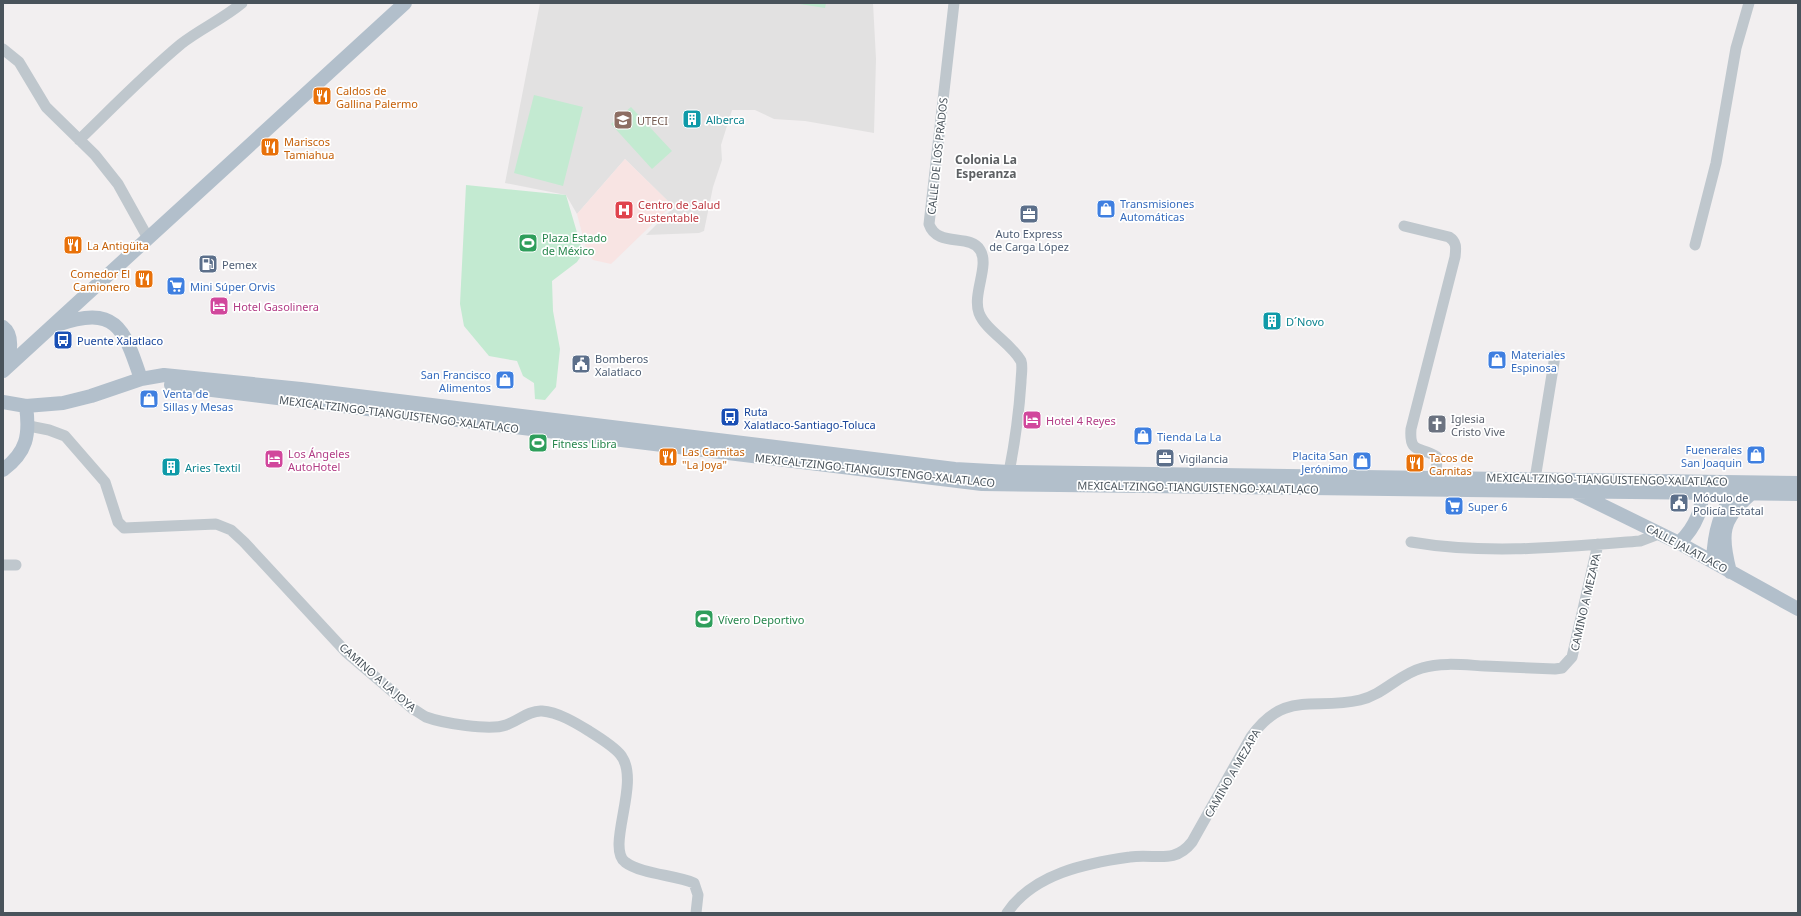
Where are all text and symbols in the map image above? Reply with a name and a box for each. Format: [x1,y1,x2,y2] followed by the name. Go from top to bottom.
[336,83,418,111] place label: Caldos de Gallina Palermo
[311,85,333,107] restaurant icon: Caldos de Gallina Palermo
[923,97,951,215] street label: CALLE DE LOS PRADOS
[681,108,703,130] building icon: Alberca
[612,109,634,131] school or university icon: UTECI
[706,112,745,127] place label: Alberca
[637,113,668,128] place label: UTECI
[284,134,334,162] place label: Mariscos Tamiahua
[259,136,281,158] restaurant icon: Mariscos Tamiahua
[955,151,1017,182] district label: Colonia La Esperanza
[1120,196,1194,224] place label: Transmisiones Automáticas
[638,197,720,225] place label: Centro de Salud Sustentable
[1095,198,1117,220] shop icon: Transmisiones Automáticas
[613,199,635,221] hospital icon: Centro de Salud Sustentable
[1018,203,1040,225] office icon: Auto Express de Carga López
[989,226,1069,254] place label: Auto Express de Carga López
[542,230,607,258] place label: Plaza Estado de México
[517,232,539,254] sports icon: Plaza Estado de México
[62,234,84,256] restaurant icon: La Antigüita
[87,238,149,253] place label: La Antigüita
[197,253,219,275] fuel station icon: Pemex
[222,257,257,272] place label: Pemex
[70,266,130,294] place label: Comedor El Camionero
[133,268,155,290] restaurant icon: Comedor El Camionero
[165,275,187,297] supermarket icon: Mini Súper Orvis
[190,279,275,294] place label: Mini Súper Orvis
[208,295,230,317] hotel icon: Hotel Gasolinera
[233,299,319,314] place label: Hotel Gasolinera
[1261,310,1283,332] building icon: D´Novo
[1286,314,1325,329] place label: D´Novo
[52,329,74,351] bus stop icon: Puente Xalatlaco
[77,333,163,348] place label: Puente Xalatlaco
[1511,347,1565,375] place label: Materiales Espinosa
[1486,349,1508,371] shop icon: Materiales Espinosa
[595,351,648,379] place label: Bomberos Xalatlaco
[570,353,592,375] public building icon: Bomberos Xalatlaco
[421,367,491,395] place label: San Francisco Alimentos
[494,369,516,391] shop icon: San Francisco Alimentos
[163,386,233,414] place label: Venta de Sillas y Mesas
[138,388,160,410] shop icon: Venta de Sillas y Mesas
[278,392,520,436] street label: MEXICALTZINGO-TIANGUISTENGO-XALATLACO
[744,404,876,432] place label: Ruta Xalatlaco-Santiago-Toluca
[719,406,741,428] bus stop icon: Ruta Xalatlaco-Santiago-Toluca
[1021,409,1043,431] hotel icon: Hotel 4 Reyes
[1451,411,1505,439] place label: Iglesia Cristo Vive
[1046,413,1116,428] place label: Hotel 4 Reyes
[1426,413,1448,435] church icon: Iglesia Cristo Vive
[1132,425,1154,447] shop icon: Tienda La La
[1157,429,1221,444] place label: Tienda La La
[527,432,549,454] sports icon: Fitness Libra
[552,436,617,451] place label: Fitness Libra
[1681,442,1742,470] place label: Fuenerales San Joaquin
[682,444,745,472] place label: Las Carnitas "La Joya"
[1745,444,1767,466] shop icon: Fuenerales San Joaquin
[288,446,350,474] place label: Los Ángeles AutoHotel
[657,446,679,468] restaurant icon: Las Carnitas "La Joya"
[1154,447,1176,469] office icon: Vigilancia
[263,448,285,470] hotel icon: Los Ángeles AutoHotel
[1292,448,1348,476] place label: Placita San Jerónimo
[754,450,996,490] street label: MEXICALTZINGO-TIANGUISTENGO-XALATLACO
[1351,450,1373,472] shop icon: Placita San Jerónimo
[1429,450,1473,478] place label: Tacos de Carnitas
[1179,451,1228,466] place label: Vigilancia
[1404,452,1426,474] restaurant icon: Tacos de Carnitas
[160,456,182,478] building icon: Aries Textil
[185,460,241,475] place label: Aries Textil
[1486,469,1728,489] street label: MEXICALTZINGO-TIANGUISTENGO-XALATLACO
[1077,477,1319,497] street label: MEXICALTZINGO-TIANGUISTENGO-XALATLACO
[1693,490,1764,518] place label: Módulo de Policía Estatal
[1668,492,1690,514] public building icon: Módulo de Policía Estatal
[1443,495,1465,517] supermarket icon: Super 6
[1468,499,1508,514] place label: Super 6
[1643,520,1731,576] street label: CALLE JALATLACO
[1566,551,1604,652] street label: CAMINO A MEZAPA
[693,608,715,630] sports icon: Vívero Deportivo
[718,612,805,627] place label: Vívero Deportivo
[336,639,420,715] street label: CAMINO A LA JOYA
[1201,725,1264,820] street label: CAMINO A MEZAPA

